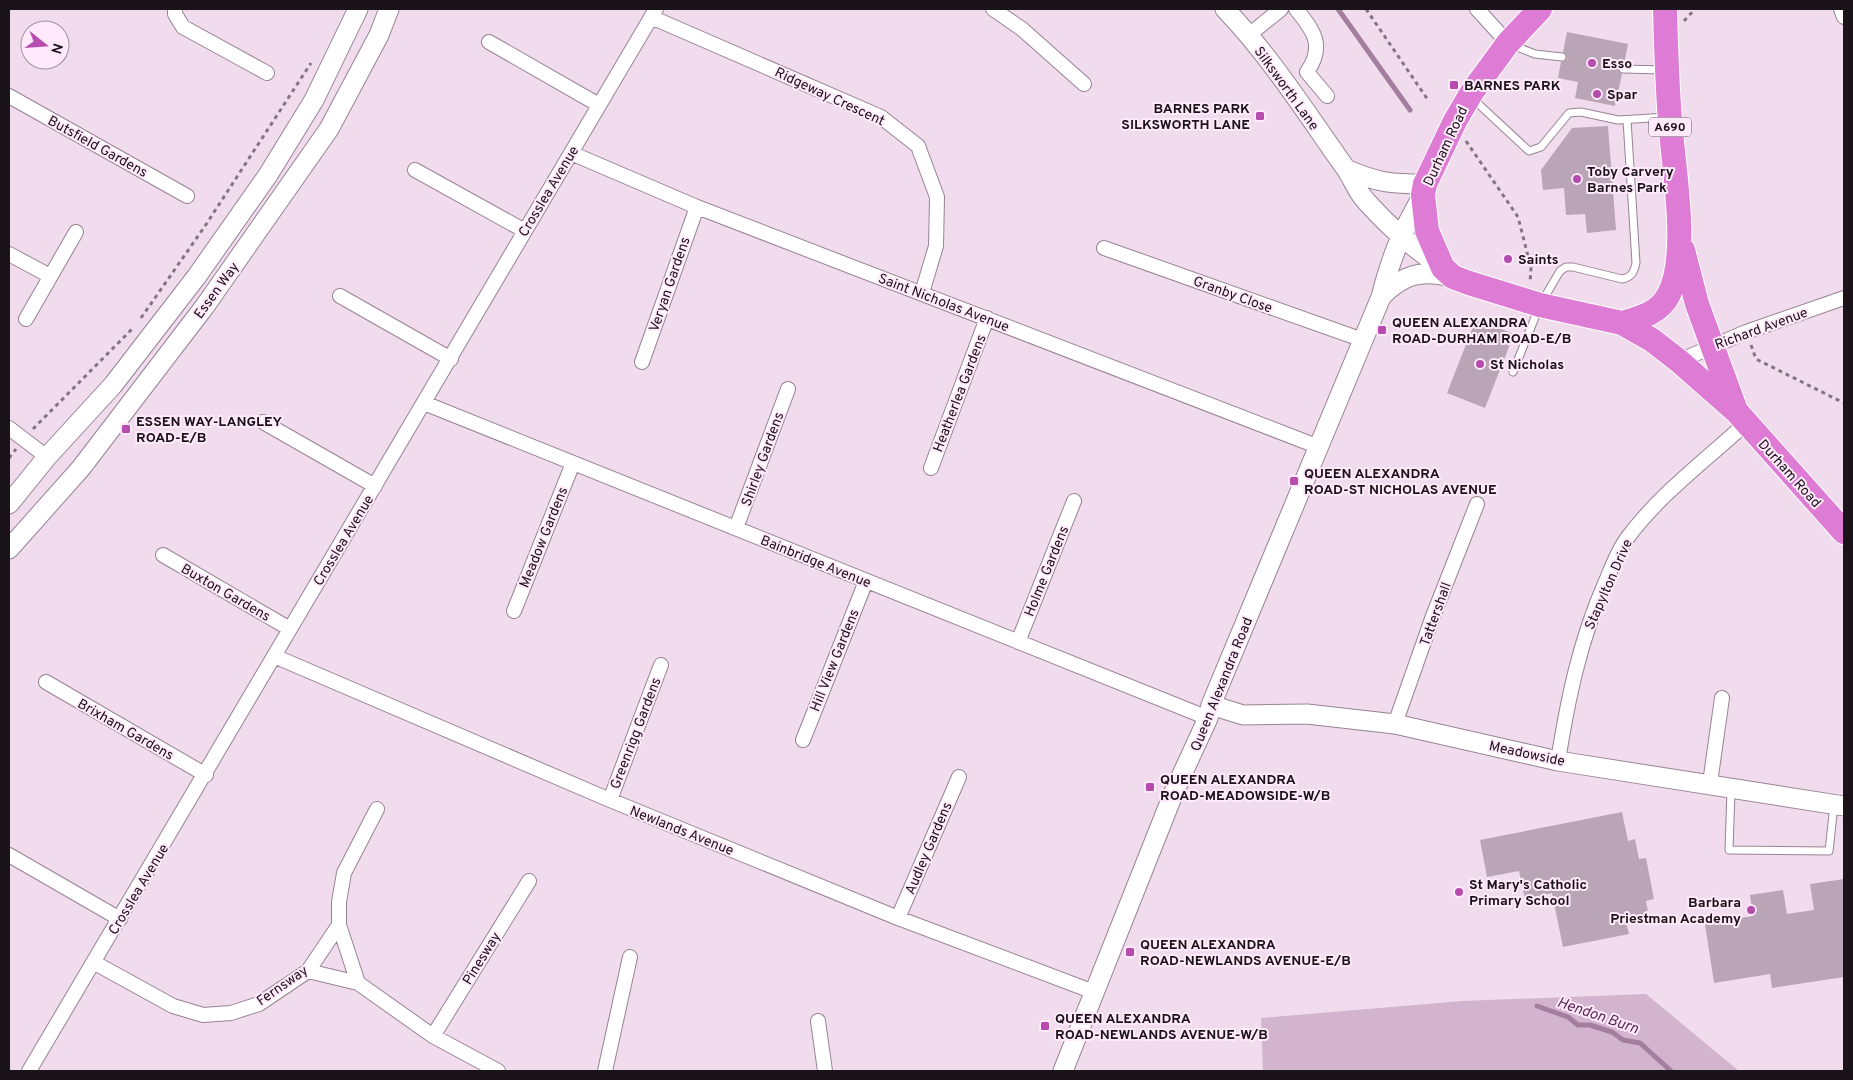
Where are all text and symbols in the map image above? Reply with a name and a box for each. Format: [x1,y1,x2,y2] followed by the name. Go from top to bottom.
[20,20,70,70] north arrow
[46,41,66,56] text: N
[1250,44,1322,134] street label: Silksworth Lane
[1602,56,1632,73] place label: Esso
[1586,57,1598,69] marker: Esso
[772,64,887,130] street label: Ridgeway Crescent
[1464,78,1561,95] place label: BARNES PARK
[1448,79,1460,91] marker: BARNES PARK
[1607,87,1638,104] place label: Spar
[1591,88,1603,100] marker: Spar
[1121,101,1250,134] place label: BARNES PARK SILKSWORTH LANE
[1420,104,1472,189] street label: Durham Road
[1254,110,1266,122] marker: BARNES PARK SILKSWORTH LANE
[44,113,150,182] street label: Butsfield Gardens
[1649,118,1691,136] road number: A690
[515,143,583,240] street label: Crosslea Avenue
[1587,164,1674,197] place label: Toby Carvery Barnes Park
[1571,173,1583,185] marker: Toby Carvery Barnes Park
[646,235,695,334] street label: Veryan Gardens
[1518,252,1559,269] place label: Saints
[1502,253,1514,265] marker: Saints
[191,259,243,323] street label: Essen Way
[876,271,1011,336] street label: Saint Nicholas Avenue
[1191,273,1274,318] street label: Granby Close
[1713,305,1810,354] street label: Richard Avenue
[1392,315,1571,348] place label: QUEEN ALEXANDRA ROAD-DURHAM ROAD-E/B
[1376,324,1388,336] marker: QUEEN ALEXANDRA ROAD-DURHAM ROAD-E/B
[930,332,991,455] street label: Heatherlea Gardens
[1490,357,1564,374] place label: St Nicholas
[1474,358,1486,370] marker: St Nicholas
[738,410,788,509] street label: Shirley Gardens
[136,414,282,447] place label: ESSEN WAY-LANGLEY ROAD-E/B
[120,423,132,435] marker: ESSEN WAY-LANGLEY ROAD-E/B
[1754,436,1824,512] street label: Durham Road
[1304,466,1497,499] place label: QUEEN ALEXANDRA ROAD-ST NICHOLAS AVENUE
[1288,475,1300,487] marker: QUEEN ALEXANDRA ROAD-ST NICHOLAS AVENUE
[516,485,572,591] street label: Meadow Gardens
[310,492,378,589] street label: Crosslea Avenue
[1021,524,1073,619] street label: Holme Gardens
[758,532,873,592] street label: Bainbridge Avenue
[1582,537,1637,632] street label: Stapylton Drive
[177,561,273,626] street label: Buxton Gardens
[1417,580,1456,649] street label: Tattershall
[807,607,864,714] street label: Hill View Gardens
[1188,615,1257,754] street label: Queen Alexandra Road
[607,675,666,792] street label: Greenrigg Gardens
[74,696,176,765] street label: Brixham Gardens
[1487,738,1566,771] street label: Meadowside
[1160,772,1330,805] place label: QUEEN ALEXANDRA ROAD-MEADOWSIDE-W/B
[1144,781,1156,793] marker: QUEEN ALEXANDRA ROAD-MEADOWSIDE-W/B
[902,800,957,897] street label: Audley Gardens
[627,803,736,860] street label: Newlands Avenue
[105,841,173,938] street label: Crosslea Avenue
[1469,877,1587,910] place label: St Mary's Catholic Primary School
[1453,886,1465,898] marker: St Mary's Catholic Primary School
[1610,895,1741,928] place label: Barbara Priestman Academy
[1745,904,1757,916] marker: Barbara Priestman Academy
[459,929,505,988] street label: Pinesway
[1140,937,1351,970] place label: QUEEN ALEXANDRA ROAD-NEWLANDS AVENUE-E/B
[1124,946,1136,958] marker: QUEEN ALEXANDRA ROAD-NEWLANDS AVENUE-E/B
[254,962,312,1010] street label: Fernsway
[1554,994,1641,1039] water label: Hendon Burn
[1055,1011,1268,1044] place label: QUEEN ALEXANDRA ROAD-NEWLANDS AVENUE-W/B
[1039,1020,1051,1032] marker: QUEEN ALEXANDRA ROAD-NEWLANDS AVENUE-W/B

